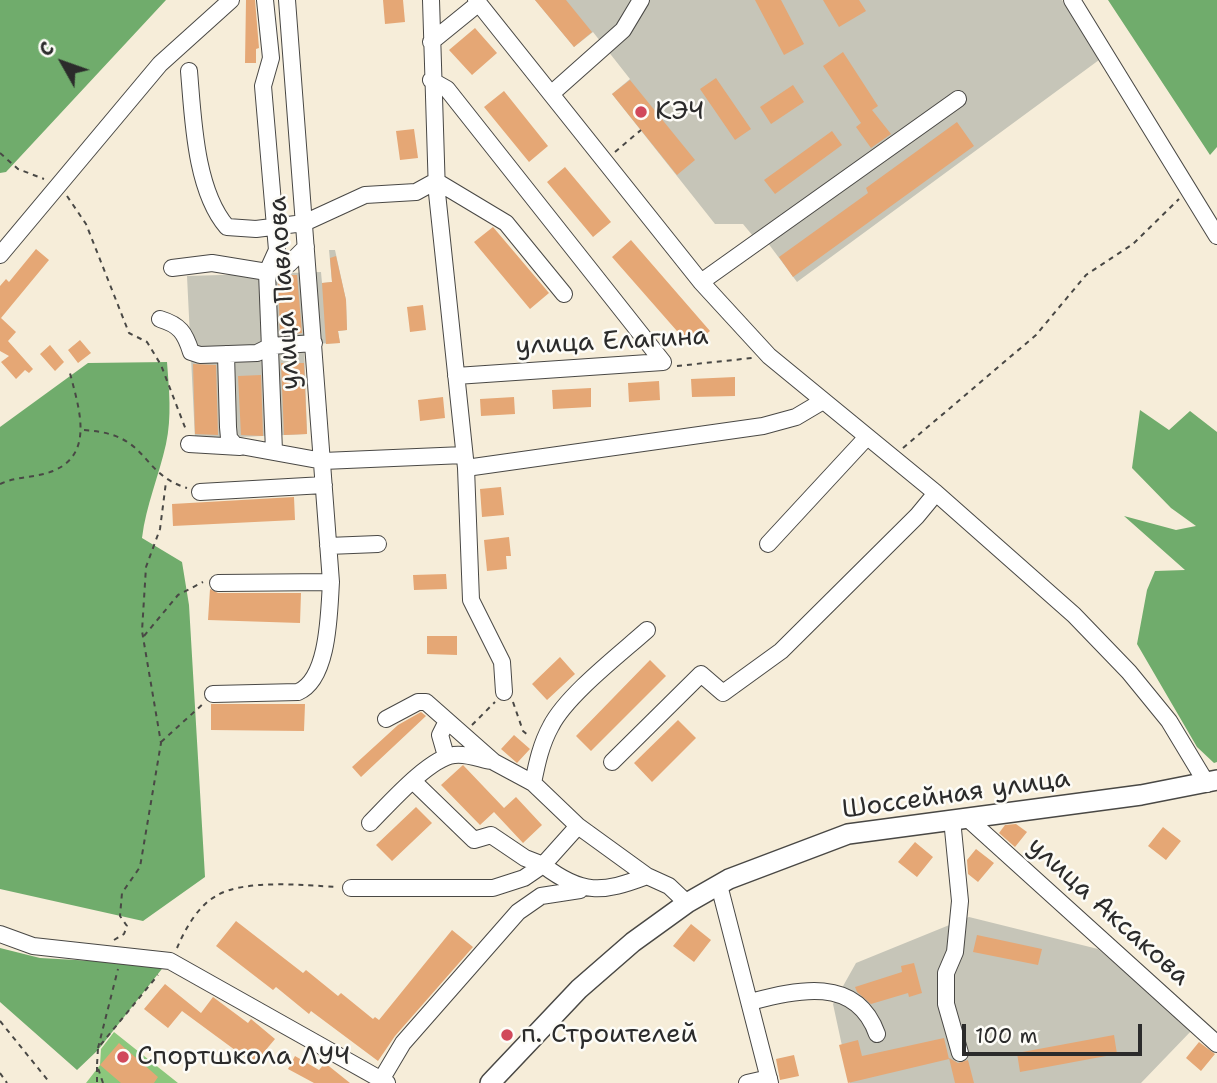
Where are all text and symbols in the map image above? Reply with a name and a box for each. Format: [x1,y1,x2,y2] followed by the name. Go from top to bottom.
[28,28,98,98] north arrow
[33,37,60,62] text: С
[655,96,704,128] place label: КЭЧ
[633,104,649,120] marker: КЭЧ
[263,195,307,391] street label: улица Павлова
[515,321,709,363] street label: улица Елагина
[840,764,1072,826] street label: Шоссейная улица
[1021,831,1195,993] street label: улица Аксакова
[965,1010,1145,1054] scale bar
[521,1019,697,1051] place label: п. Строителей
[975,1022,1038,1050] text: 100 m
[499,1027,515,1043] marker: п. Строителей
[137,1041,350,1073] place label: Спортшкола ЛУЧ
[115,1049,131,1065] marker: Спортшкола ЛУЧ

